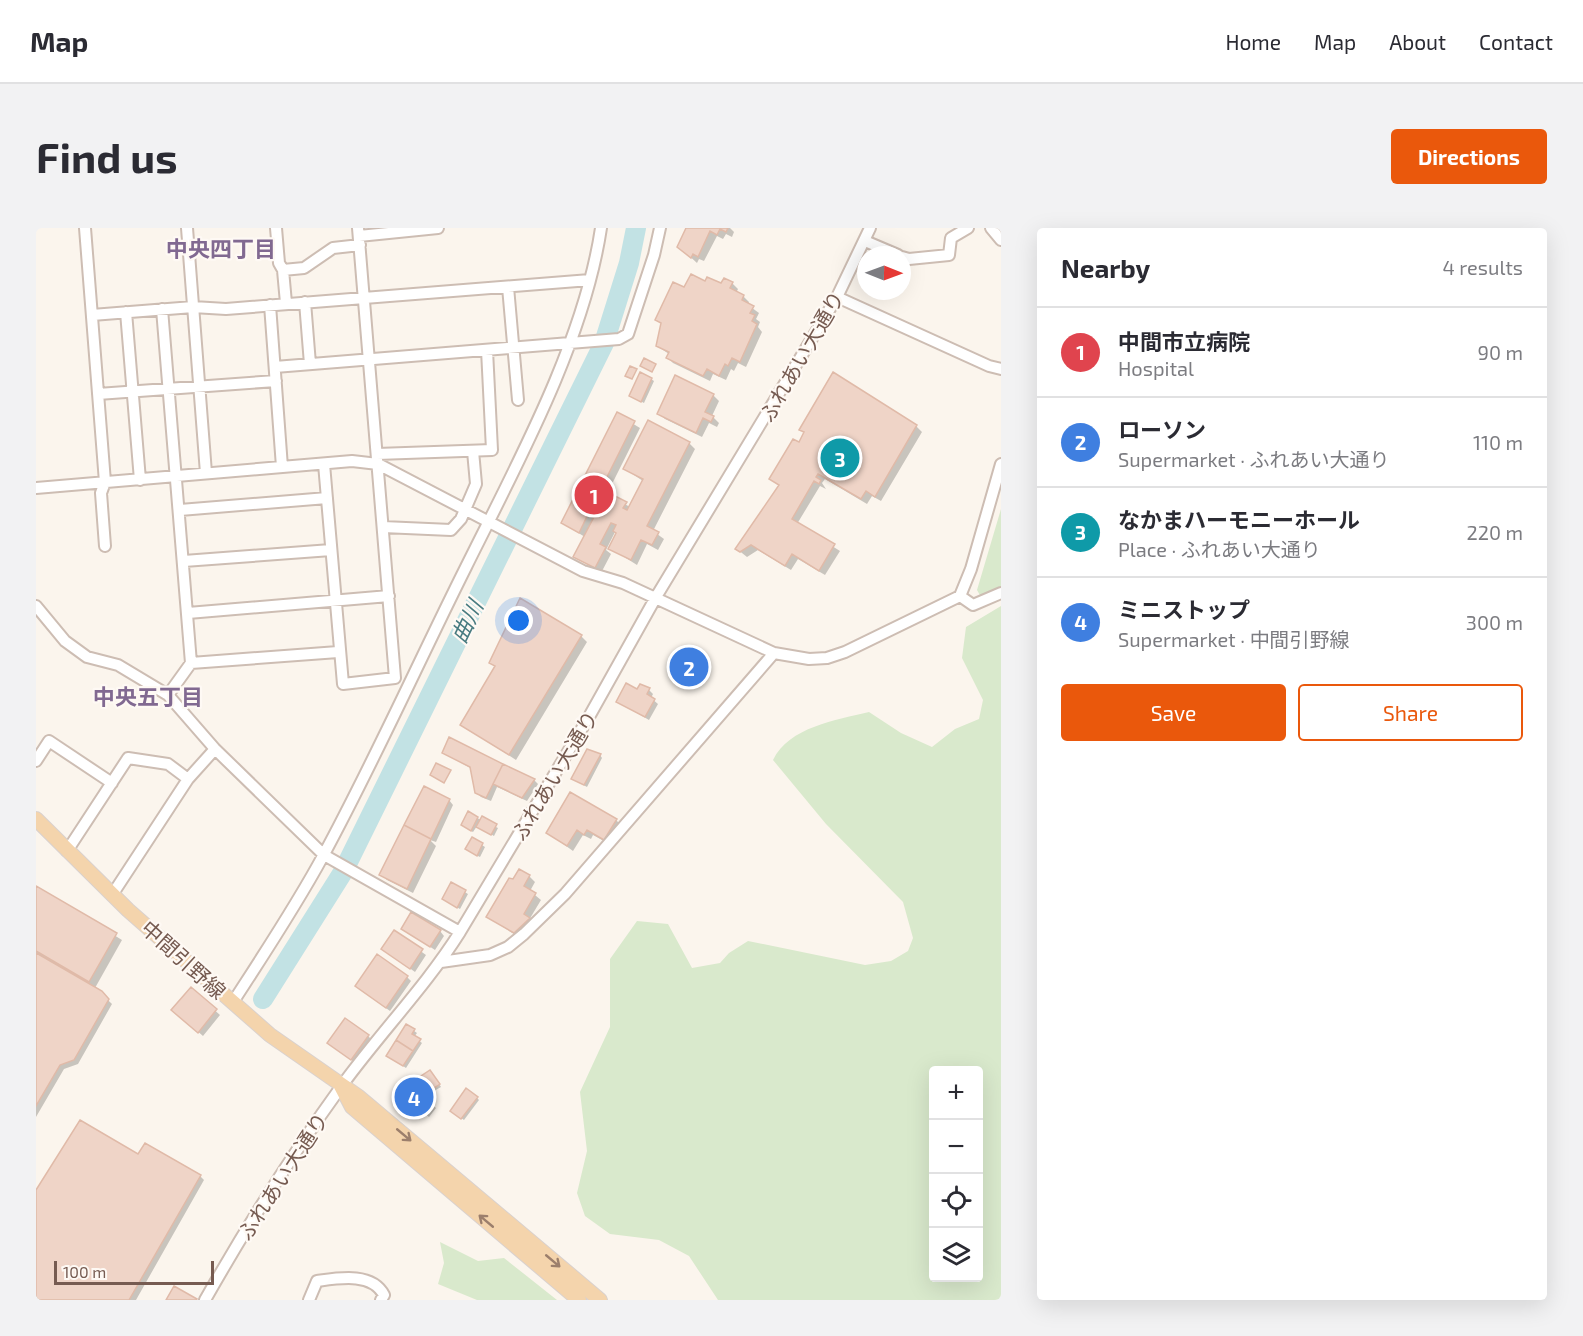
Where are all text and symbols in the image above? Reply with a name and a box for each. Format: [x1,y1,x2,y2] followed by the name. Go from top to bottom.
[30,24,88,58] text: Map
[1225,29,1281,54] text: Home
[1314,29,1356,54] text: Map
[1389,29,1446,54] text: About
[1479,29,1553,54] text: Contact
[1391,129,1547,184] button: Directions
[36,131,178,181] text: Find us
[166,235,276,261] district label: 中央四丁目
[857,246,911,300] north arrow
[1061,252,1150,283] text: Nearby
[1443,255,1523,279] text: 4 results
[753,286,849,426] street label: ふれあい大通り
[1118,328,1250,354] text: 中間市立病院
[1076,340,1085,364] text: 1
[1478,340,1523,364] text: 90 m
[1118,356,1194,380] text: Hospital
[1118,416,1206,442] text: ローソン
[1075,430,1086,454] text: 2
[1473,430,1523,454] text: 110 m
[820,436,860,480] pin: 3
[1118,447,1389,471] text: Supermarket · ふれあい大通り
[574,472,614,518] pin: 1
[1118,506,1360,532] text: なかまハーモニーホール
[1075,520,1086,544] text: 3
[1466,520,1523,544] text: 220 m
[1118,537,1321,561] text: Place · ふれあい大通り
[445,594,488,646] water label: 曲川
[1118,596,1250,622] text: ミニストップ
[504,606,533,635] your location
[1074,610,1087,634] text: 4
[1466,610,1523,634] text: 300 m
[1118,627,1349,651] text: Supermarket · 中間引野線
[670,644,708,690] pin: 2
[93,683,203,709] district label: 中央五丁目
[1061,684,1286,741] button: Save
[1298,684,1523,741] button: Share
[505,706,603,844] street label: ふれあい大通り
[137,915,231,1003] street label: 中間引野線
[929,1066,983,1282] map controls
[929,1066,983,1120] button: +
[394,1074,434,1120] pin: 4
[231,1108,333,1244] street label: ふれあい大通り
[929,1120,983,1174] button: −
[396,1128,411,1142] one-way arrow
[929,1174,983,1228] button: locate
[478,1215,494,1228] one-way arrow
[929,1228,983,1282] button: layers
[545,1254,561,1267] one-way arrow
[54,1258,214,1286] scale bar
[63,1262,106,1281] text: 100 m

